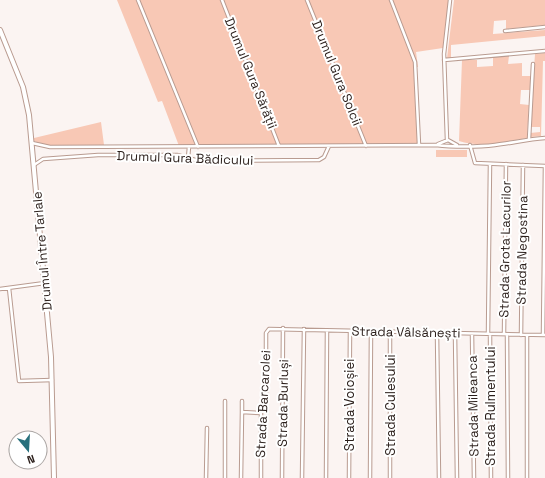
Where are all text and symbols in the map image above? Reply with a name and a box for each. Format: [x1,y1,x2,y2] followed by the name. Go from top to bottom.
[221,15,281,131] street label: Drumul Gura Sărății
[308,18,366,128] street label: Drumul Gura Solcii
[116,147,254,169] street label: Drumul Gura Bădicului
[495,180,515,318] street label: Strada Grota Lacurilor
[28,191,56,311] street label: Drumul Între Tarlale
[513,195,531,305] street label: Strada Negostina
[351,323,461,341] street label: Strada Vâlsănești
[482,346,499,466] street label: Strada Rulmentului
[252,350,274,458] street label: Strada Barcarolei
[382,354,399,456] street label: Strada Culesului
[464,355,482,457] street label: Strada Mileanca
[274,359,292,447] street label: Strada Burluși
[341,359,358,451] street label: Strada Voioșiei
[8,430,48,470] north arrow
[25,452,37,467] text: N

